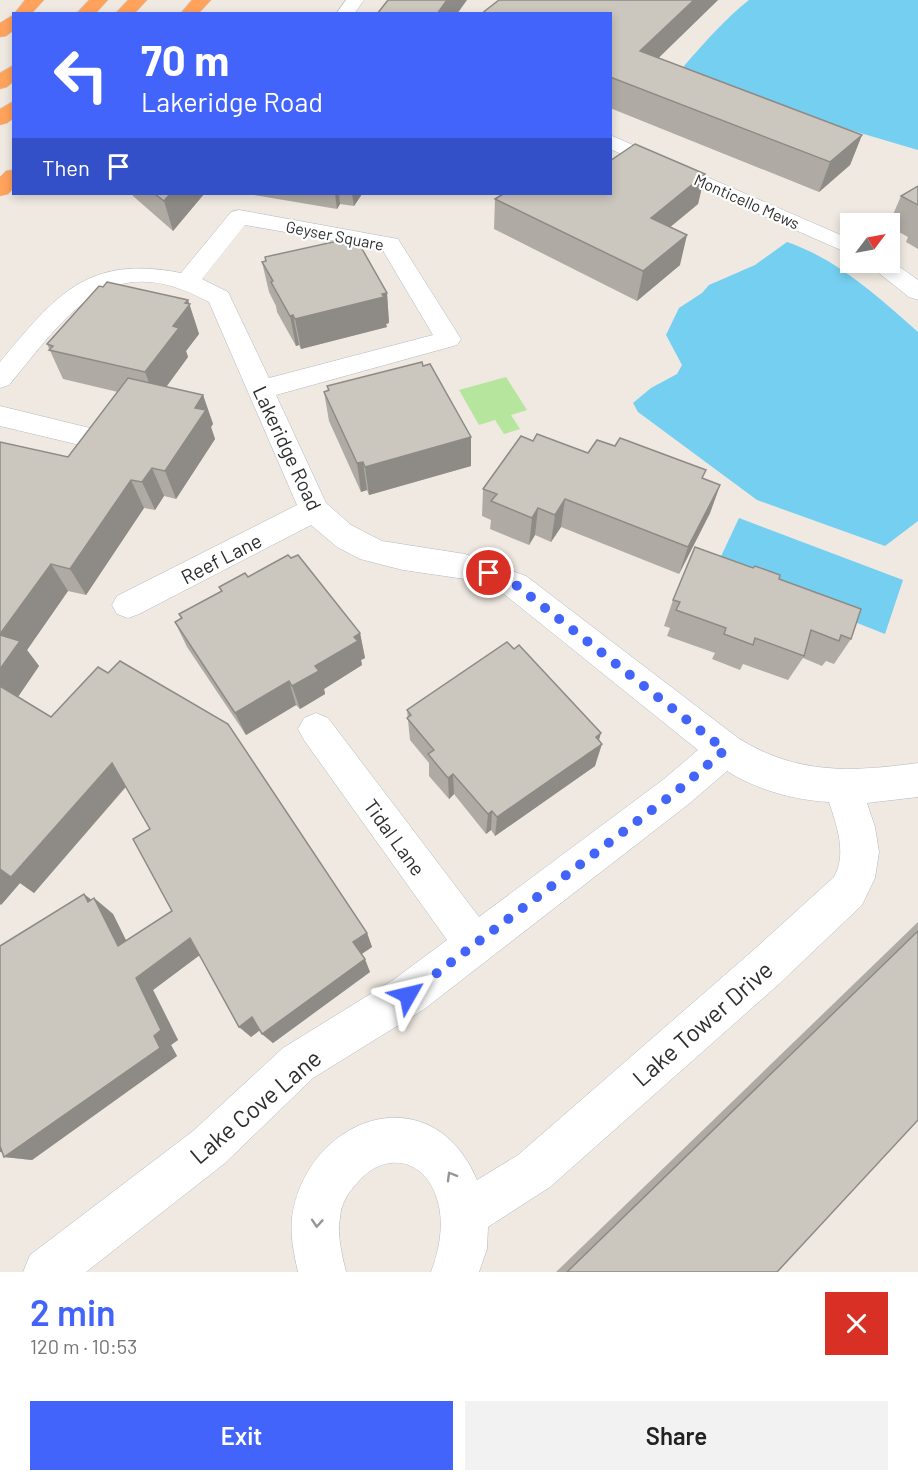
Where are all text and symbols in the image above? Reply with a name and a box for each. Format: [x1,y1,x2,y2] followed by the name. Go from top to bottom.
[141,34,229,84] text: 70 m
[42,36,120,114] icon: left
[141,85,323,117] text: Lakeridge Road
[102,150,135,183] icon: arrive
[42,154,90,180] text: Then
[691,169,803,233] street label: Monticello Mews
[840,213,900,273] north arrow
[840,213,900,273] map controls
[284,216,386,254] street label: Geyser Square
[249,382,327,514] street label: Lakeridge Road
[177,527,265,589] street label: Reef Lane
[463,547,514,598] pin
[472,556,505,589] icon: arrive
[359,794,431,880] street label: Tidal Lane
[626,954,778,1092] street label: Lake Tower Drive
[376,963,440,1027] position arrow
[184,1043,326,1169] street label: Lake Cove Lane
[446,1172,458,1182] one-way arrow
[310,1218,323,1227] one-way arrow
[30,1290,116,1333] text: 2 min
[825,1292,888,1355] button: close
[30,1334,137,1358] text: 120 m · 10:53
[30,1401,453,1470] button: Exit
[465,1401,888,1470] button: Share

